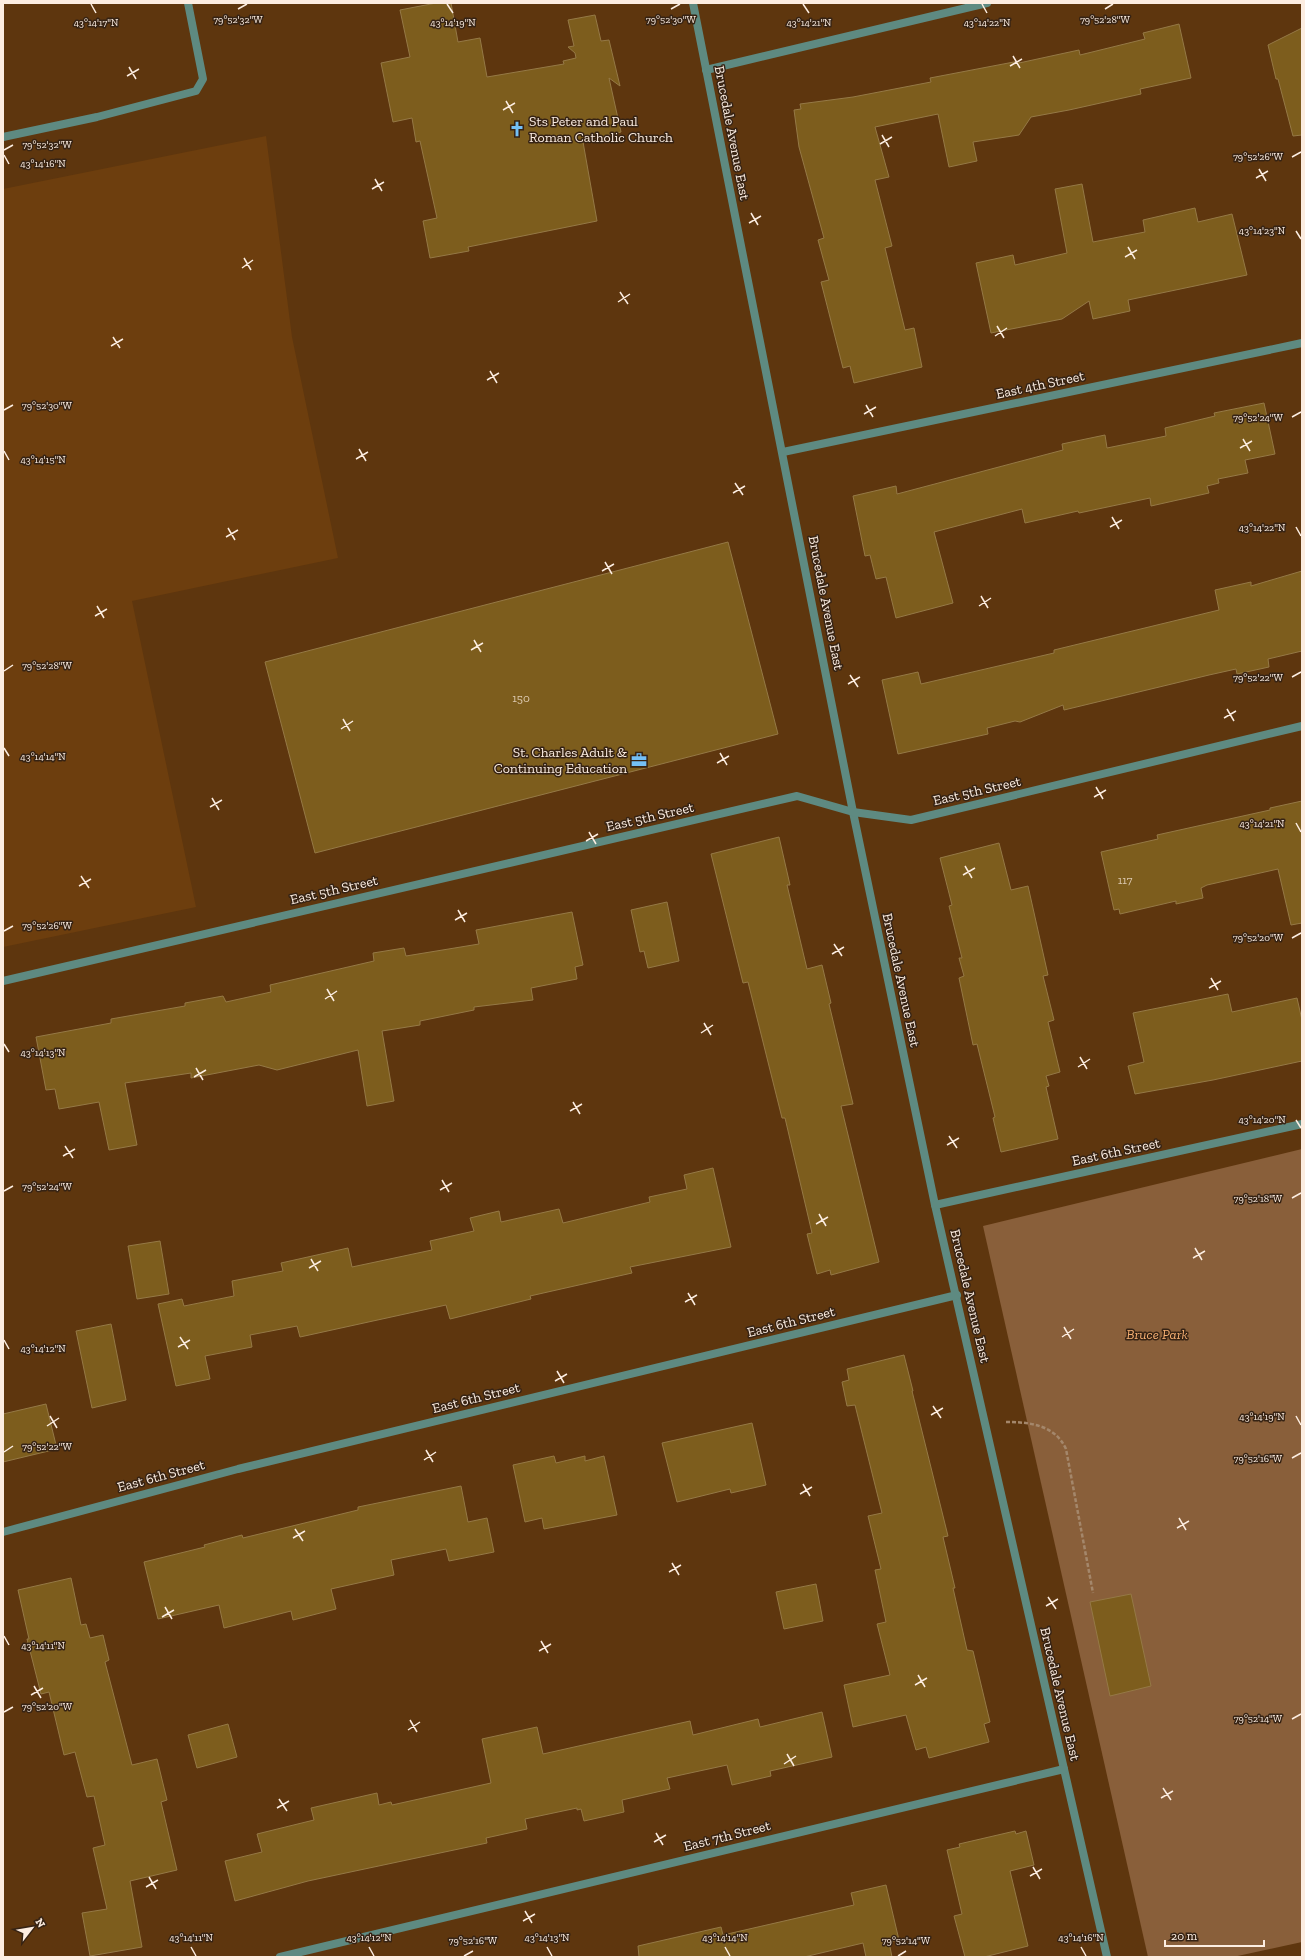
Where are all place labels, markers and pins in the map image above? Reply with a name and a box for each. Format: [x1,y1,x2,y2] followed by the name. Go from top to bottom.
[529,113,673,146] place label: Sts Peter and Paul Roman Catholic Church
[508,120,526,138] church icon: Sts Peter and Paul Roman Catholic Church
[494,744,627,777] place label: St. Charles Adult & Continuing Education
[630,751,648,769] office icon: St. Charles Adult & Continuing Education

